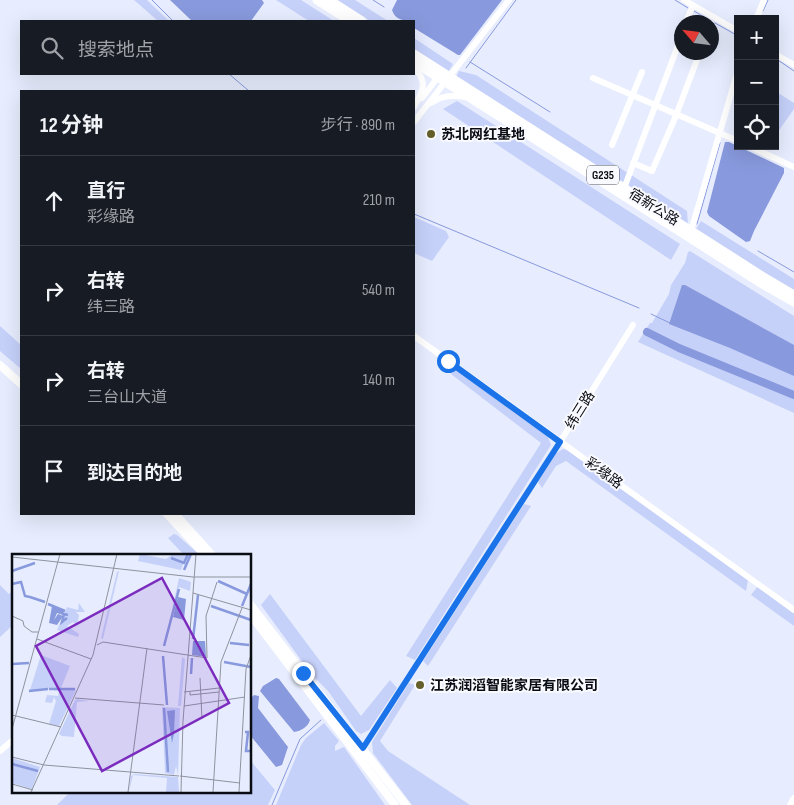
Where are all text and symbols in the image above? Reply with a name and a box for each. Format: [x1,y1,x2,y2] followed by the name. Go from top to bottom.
[674,15,719,60] north arrow
[734,15,779,150] map controls
[734,15,779,60] button: +
[20,20,415,75] search box
[38,34,66,62] icon: search
[78,39,154,62] text: 搜索地点
[734,60,779,105] button: −
[734,105,779,150] button: locate
[40,113,103,138] text: 12 分钟
[321,116,395,135] text: 步行 · 890 m
[441,126,525,143] place label: 苏北网红基地
[425,128,437,140] marker: 苏北网红基地
[587,166,619,184] road number: G235
[87,180,125,203] text: 直行
[626,185,682,229] street label: 宿新公路
[40,187,68,215] icon: ahead
[363,191,395,210] text: 210 m
[87,208,135,227] text: 彩缘路
[87,270,125,293] text: 右转
[40,277,68,305] icon: right
[362,281,395,300] text: 540 m
[87,298,135,317] text: 纬三路
[437,350,460,373] route start
[87,360,125,383] text: 右转
[40,367,68,395] icon: right
[363,371,395,390] text: 140 m
[87,388,167,407] text: 三台山大道
[562,388,598,432] street label: 纬三路
[582,454,626,492] street label: 彩缘路
[40,457,68,485] icon: arrive
[87,462,182,485] text: 到达目的地
[12,554,251,792] inset map
[292,662,315,685] route end
[430,677,598,694] place label: 江苏润滔智能家居有限公司
[414,679,426,691] marker: 江苏润滔智能家居有限公司

